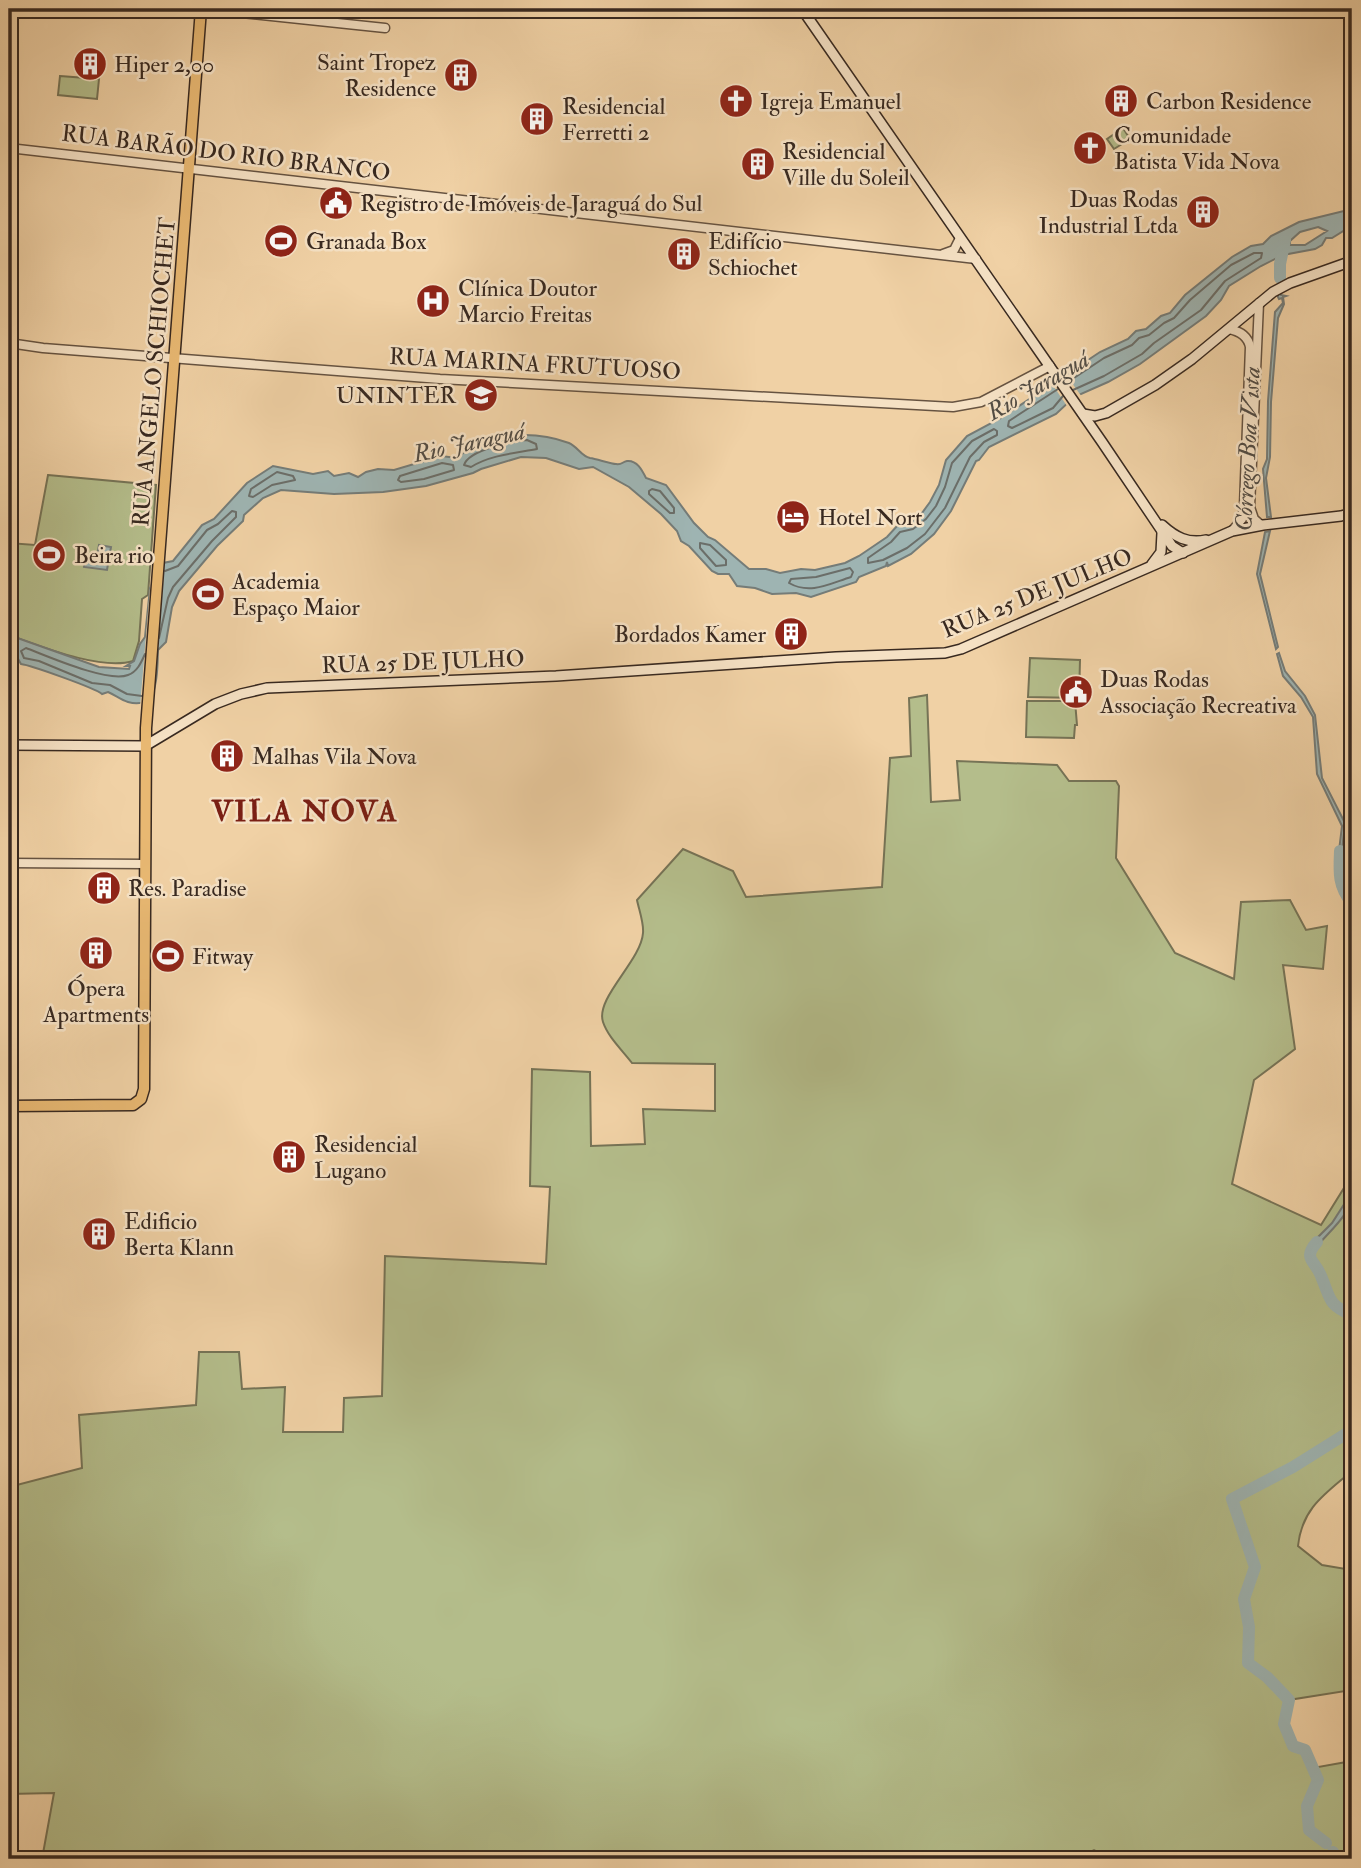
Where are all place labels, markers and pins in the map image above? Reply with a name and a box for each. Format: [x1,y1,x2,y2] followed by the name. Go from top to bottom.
[71,45,109,83] building icon: Hiper 2,00
[317,48,436,103] place label: Saint Tropez Residence
[114,50,214,80] place label: Hiper 2,00
[442,56,480,94] building icon: Saint Tropez Residence
[717,82,755,120] church icon: Igreja Emanuel
[1102,82,1140,120] building icon: Carbon Residence
[760,87,901,116] place label: Igreja Emanuel
[1146,87,1312,116] place label: Carbon Residence
[562,92,665,147] place label: Residencial Ferretti 2
[518,100,556,138] building icon: Residencial Ferretti 2
[1114,121,1280,176] place label: Comunidade Batista Vida Nova
[1071,129,1109,167] church icon: Comunidade Batista Vida Nova
[782,137,910,192] place label: Residencial Ville du Soleil
[739,145,777,183] building icon: Residencial Ville du Soleil
[317,184,355,222] public building icon: Registro de Imóveis de Jaraguá do Sul
[1039,185,1179,240] place label: Duas Rodas Industrial Ltda
[360,189,703,218] place label: Registro de Imóveis de Jaraguá do Sul
[1184,193,1222,231] building icon: Duas Rodas Industrial Ltda
[262,222,300,260] sports icon: Granada Box
[306,227,426,256] place label: Granada Box
[708,227,798,282] place label: Edifício Schiochet
[665,235,703,273] building icon: Edifício Schiochet
[458,274,597,329] place label: Clínica Doutor Marcio Freitas
[414,282,452,320] hospital icon: Clínica Doutor Marcio Freitas
[462,376,500,414] school or university icon: UNINTER
[336,381,457,410] place label: UNINTER
[774,498,812,536] hotel icon: Hotel Nort
[818,503,923,532] place label: Hotel Nort
[30,536,68,574] sports icon: Beira rio
[74,541,153,570] place label: Beira rio
[231,567,360,623] place label: Academia Espaço Maior
[189,575,227,613] sports icon: Academia Espaço Maior
[772,615,810,653] building icon: Bordados Kamer
[614,620,766,649] place label: Bordados Kamer
[1099,665,1297,720] place label: Duas Rodas Associação Recreativa
[1057,673,1095,711] public building icon: Duas Rodas Associação Recreativa
[208,737,246,775] building icon: Malhas Vila Nova
[252,742,417,771] place label: Malhas Vila Nova
[85,869,123,907] building icon: Res. Paradise
[128,874,247,903] place label: Res. Paradise
[77,934,115,972] building icon: Ópera Apartments
[149,937,187,975] sports icon: Fitway
[192,942,254,971] place label: Fitway
[42,974,149,1030] place label: Ópera Apartments
[314,1130,417,1185] place label: Residencial Lugano
[270,1138,308,1176] building icon: Residencial Lugano
[124,1207,234,1262] place label: Edificio Berta Klann
[80,1215,118,1253] building icon: Edificio Berta Klann

